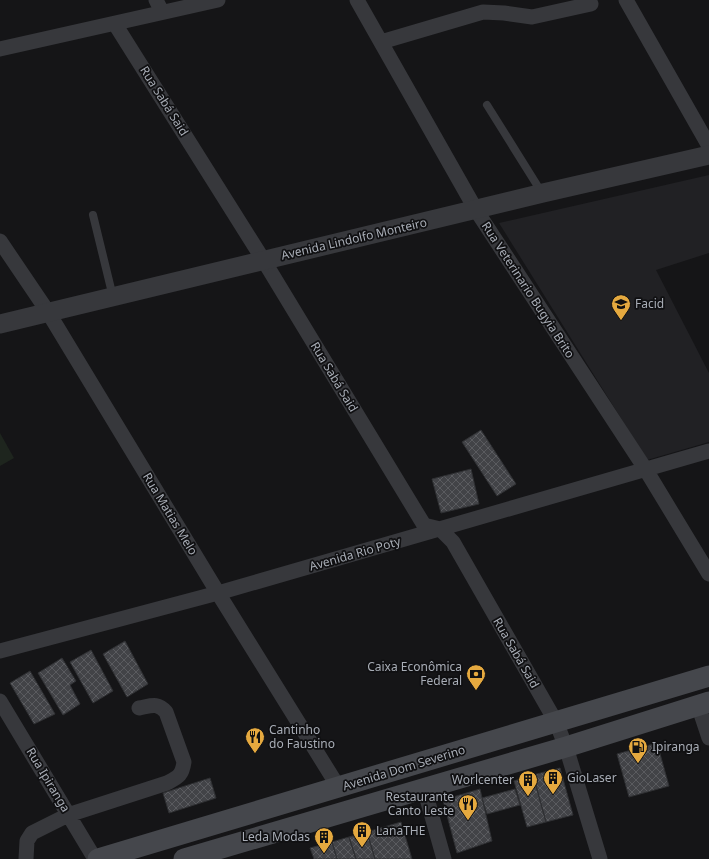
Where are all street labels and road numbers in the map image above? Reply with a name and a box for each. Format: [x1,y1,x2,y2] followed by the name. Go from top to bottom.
[136,63,193,139] street label: Rua Sabá Said
[279,213,428,264] street label: Avenida Lindolfo Monteiro
[478,218,579,361] street label: Rua Veterinario Bugyia Brito
[307,338,362,415] street label: Rua Sabá Said
[139,469,202,558] street label: Rua Matias Melo
[307,532,403,575] street label: Avenida Rio Poty
[489,614,544,691] street label: Rua Sabá Said
[340,741,467,794] street label: Avenida Dom Severino
[23,744,74,815] street label: Rua Ipiranga

